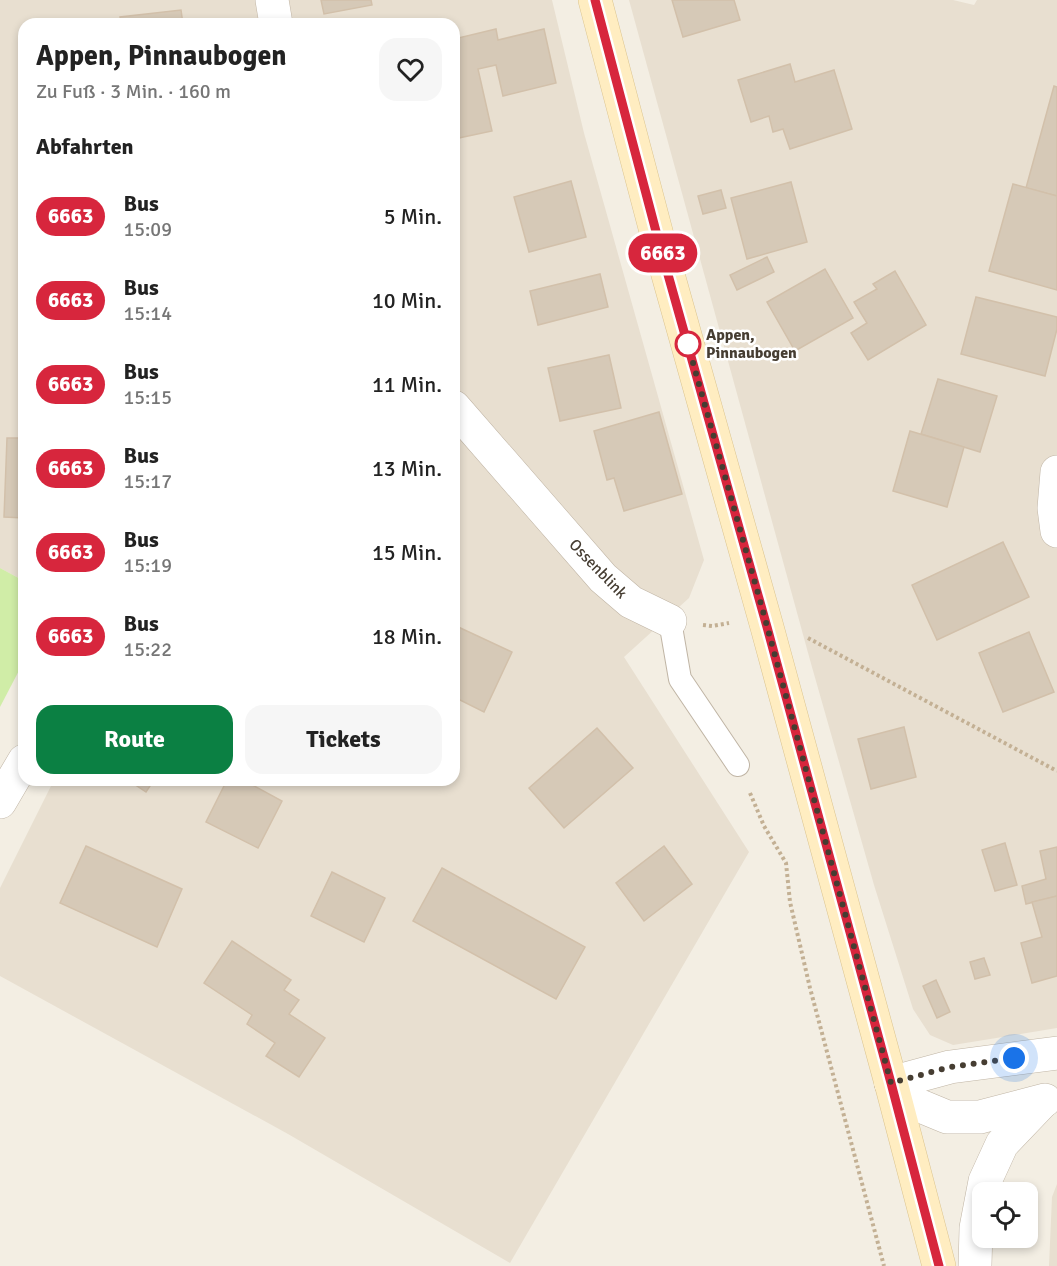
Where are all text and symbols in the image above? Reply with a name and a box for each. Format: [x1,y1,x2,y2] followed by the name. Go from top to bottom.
[379,38,442,101] button: heart
[36,39,287,73] text: Appen, Pinnaubogen
[36,79,231,104] text: Zu Fuß · 3 Min. · 160 m
[36,133,134,160] text: Abfahrten
[123,190,159,217] text: Bus
[48,203,93,229] text: 6663
[384,203,442,230] text: 5 Min.
[123,217,172,242] text: 15:09
[621,234,705,272] line badge: 6663
[640,240,686,266] text: 6663
[123,274,159,301] text: Bus
[48,287,93,313] text: 6663
[372,287,442,314] text: 10 Min.
[123,301,172,326] text: 15:14
[706,325,797,363] place label: Appen, Pinnaubogen
[675,331,701,357] marker: Appen, Pinnaubogen
[123,358,159,385] text: Bus
[48,371,93,397] text: 6663
[372,371,442,398] text: 11 Min.
[123,385,172,410] text: 15:15
[123,442,159,469] text: Bus
[48,455,93,481] text: 6663
[372,455,442,482] text: 13 Min.
[123,469,172,494] text: 15:17
[123,526,159,553] text: Bus
[565,535,631,603] street label: Ossenblink
[48,539,93,565] text: 6663
[372,539,442,566] text: 15 Min.
[123,553,172,578] text: 15:19
[123,610,159,637] text: Bus
[48,623,93,649] text: 6663
[372,623,442,650] text: 18 Min.
[123,637,172,662] text: 15:22
[36,705,233,774] button: Route
[245,705,442,774] button: Tickets
[999,1043,1029,1073] your location
[972,1182,1038,1248] map controls
[972,1182,1038,1248] button: locate

